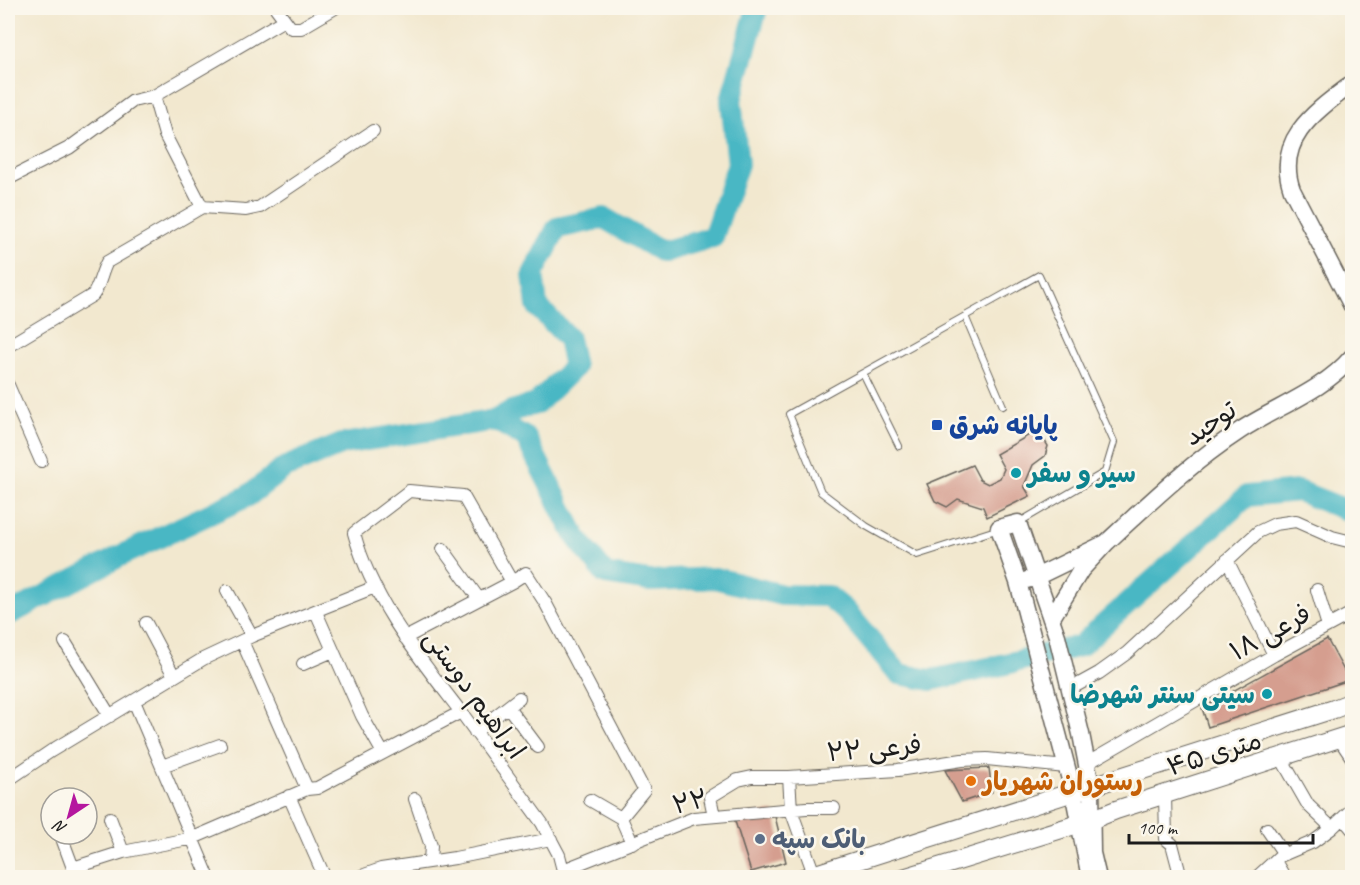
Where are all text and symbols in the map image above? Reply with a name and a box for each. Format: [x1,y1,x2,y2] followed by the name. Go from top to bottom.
[1177,393,1244,453] street label: توحید
[949,409,1058,442] place label: پایانه شرق
[930,418,944,432] marker: پایانه شرق
[1025,457,1136,490] place label: سیر و سفر
[1009,466,1023,480] marker: سیر و سفر
[1224,597,1317,668] street label: فرعی ۱۸
[414,623,533,768] street label: ابراهیم دوستی
[1070,678,1255,711] place label: سیتی سنتر شهرضا
[1260,687,1274,701] marker: سیتی سنتر شهرضا
[1163,723,1265,783] street label: ۴۵ متری
[825,728,923,769] street label: فرعی ۲۲
[981,765,1143,798] place label: رستوران شهریار
[964,774,978,788] marker: رستوران شهریار
[669,781,711,822] street label: ۲۲
[39,786,99,846] north arrow
[1129,807,1314,845] scale bar
[48,815,71,838] text: N
[1138,817,1179,839] text: 100 m
[772,823,866,856] place label: بانک سپه
[753,832,767,846] marker: بانک سپه

